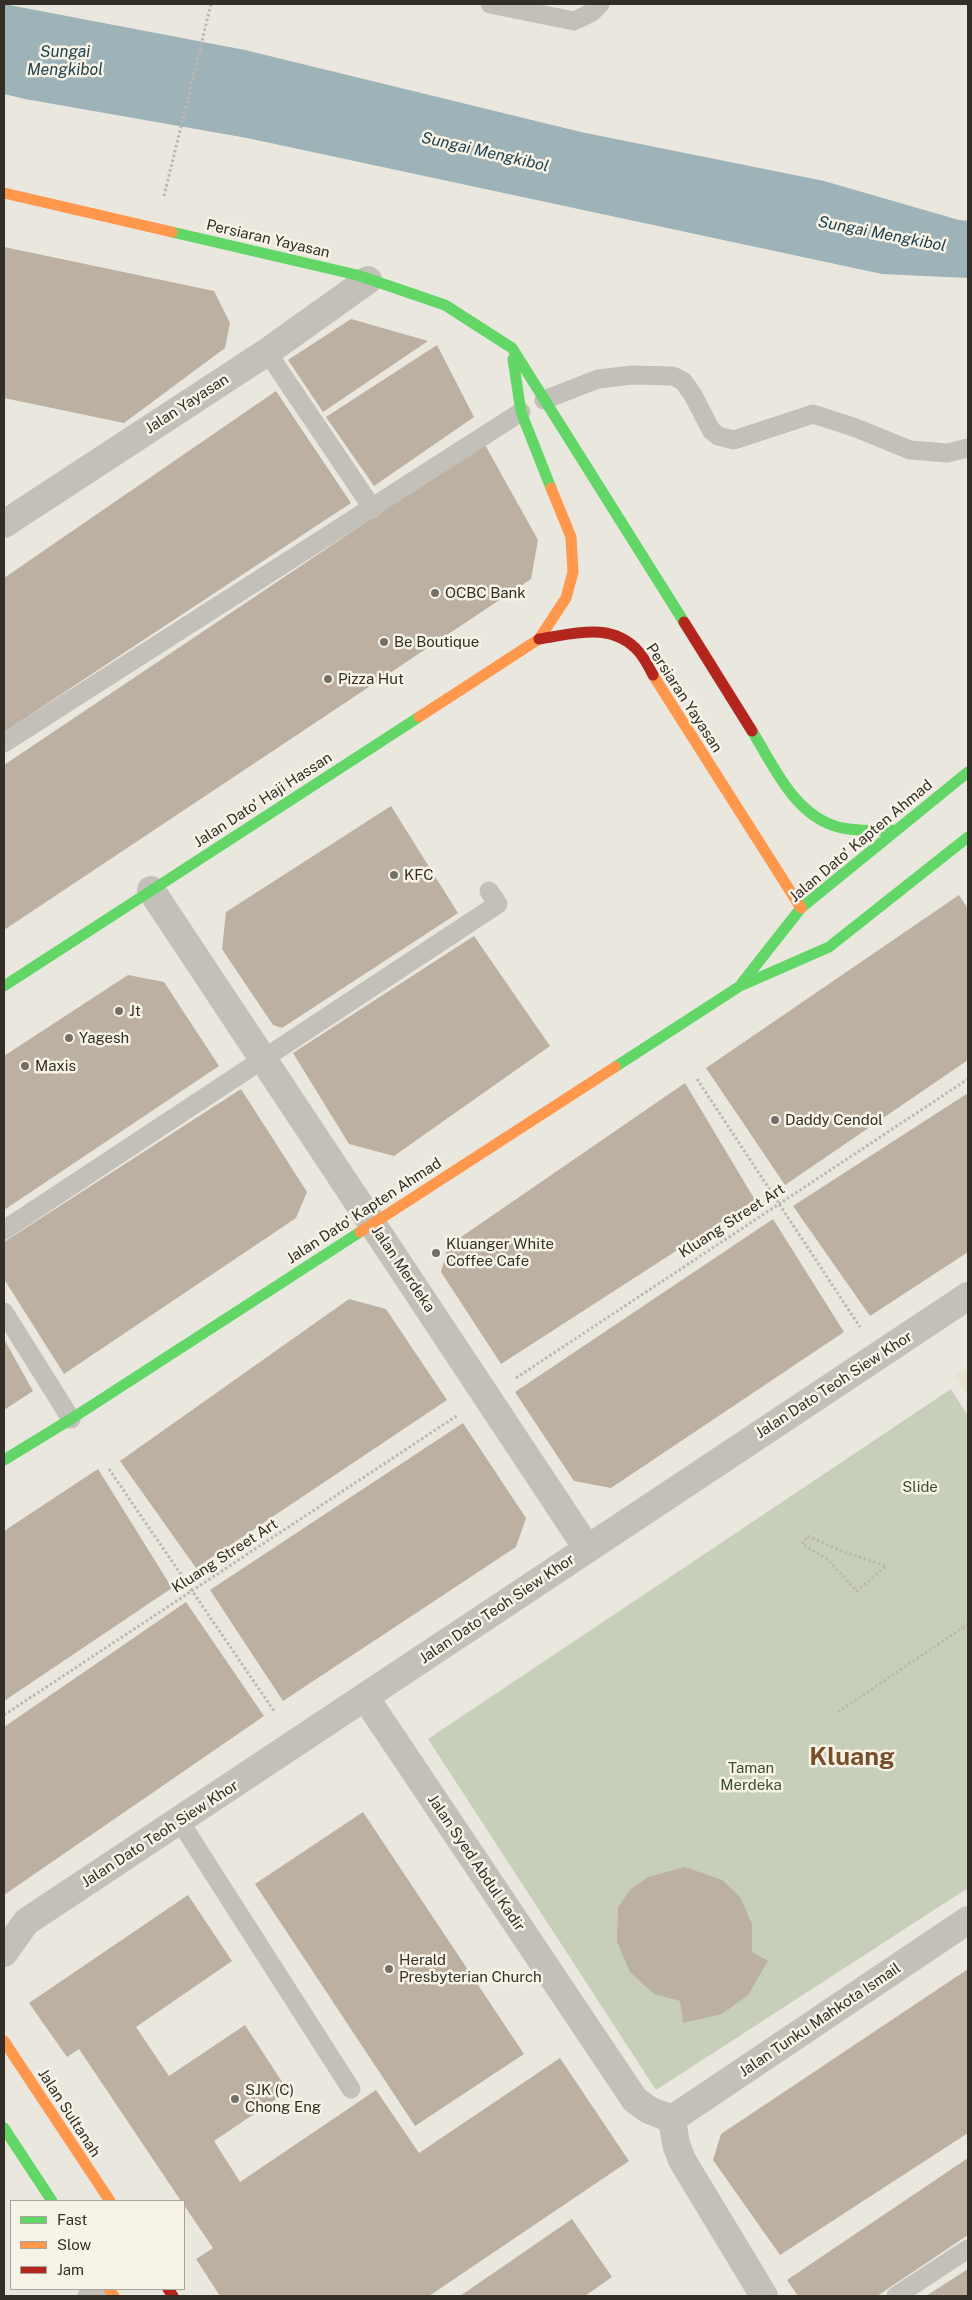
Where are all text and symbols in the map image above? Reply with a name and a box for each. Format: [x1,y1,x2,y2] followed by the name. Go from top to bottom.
[27,42,103,80] water label: Sungai Mengkibol
[419,128,551,176] water label: Sungai Mengkibol
[816,212,948,256] water label: Sungai Mengkibol
[204,216,332,262] street label: Persiaran Yayasan
[142,370,232,438] street label: Jalan Yayasan
[445,584,526,602] place label: OCBC Bank
[429,587,441,599] marker: OCBC Bank
[394,633,479,651] place label: Be Boutique
[378,636,390,648] marker: Be Boutique
[642,640,726,756] street label: Persiaran Yayasan
[338,670,404,688] place label: Pizza Hut
[322,673,334,685] marker: Pizza Hut
[191,749,335,851] street label: Jalan Dato' Haji Hassan
[786,776,936,906] street label: Jalan Dato' Kapten Ahmad
[404,866,433,884] place label: KFC
[388,869,400,881] marker: KFC
[129,1002,141,1020] place label: Jt
[113,1005,125,1017] marker: Jt
[79,1029,129,1047] place label: Yagesh
[63,1032,75,1044] marker: Yagesh
[35,1057,76,1075] place label: Maxis
[19,1060,31,1072] marker: Maxis
[785,1111,883,1129] place label: Daddy Cendol
[769,1114,781,1126] marker: Daddy Cendol
[283,1154,445,1268] street label: Jalan Dato' Kapten Ahmad
[676,1180,788,1262] street label: Kluang Street Art
[367,1222,439,1316] street label: Jalan Merdeka
[446,1235,554,1270] place label: Kluanger White Coffee Cafe
[430,1247,442,1259] marker: Kluanger White Coffee Cafe
[752,1328,916,1442] street label: Jalan Dato Teoh Siew Khor
[902,1478,938,1496] park label: Slide
[169,1515,281,1597] street label: Kluang Street Art
[416,1550,578,1668] street label: Jalan Dato Teoh Siew Khor
[809,1742,895,1772] district label: Kluang
[720,1759,782,1794] park label: Taman Merdeka
[78,1777,242,1891] street label: Jalan Dato Teoh Siew Khor
[424,1791,528,1935] street label: Jalan Syed Abdul Kadir
[399,1951,542,1986] place label: Herald Presbyterian Church
[736,1959,904,2081] street label: Jalan Tunku Mahkota Ismail
[383,1963,395,1975] marker: Herald Presbyterian Church
[34,2065,104,2161] street label: Jalan Sultanah
[245,2081,321,2116] place label: SJK (C) Chong Eng
[229,2093,241,2105] marker: SJK (C) Chong Eng
[10,2200,185,2290] legend
[57,2211,87,2228] text: Fast
[57,2236,91,2253] text: Slow
[57,2261,84,2278] text: Jam

